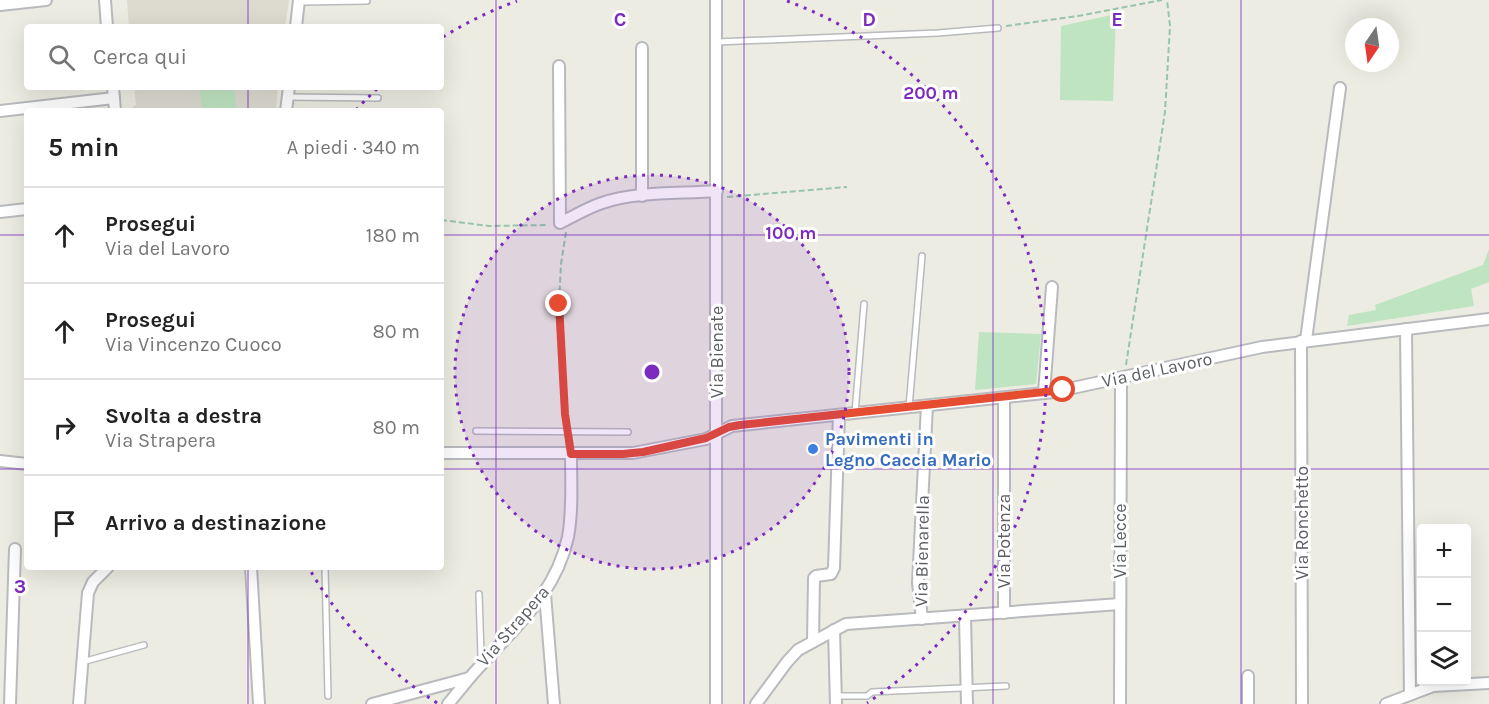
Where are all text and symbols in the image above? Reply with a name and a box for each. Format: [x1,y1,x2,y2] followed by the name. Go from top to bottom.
[614,8,626,31] text: C
[862,8,876,31] text: D
[1111,8,1123,31] text: E
[1345,18,1399,72] north arrow
[24,24,444,90] search box
[45,41,78,74] icon: search
[93,44,187,70] text: Cerca qui
[903,82,959,104] text: 200 m
[48,132,119,163] text: 5 min
[287,136,420,159] text: A piedi · 340 m
[105,211,196,237] text: Prosegui
[48,219,81,252] icon: ahead
[766,222,816,244] text: 100 m
[366,224,420,247] text: 180 m
[105,237,230,260] text: Via del Lavoro
[545,290,571,316] route end
[706,306,728,398] street label: Via Bienate
[105,307,196,333] text: Prosegui
[48,315,81,348] icon: ahead
[372,320,420,343] text: 80 m
[105,333,282,356] text: Via Vincenzo Cuoco
[1100,348,1214,392] street label: Via del Lavoro
[642,362,662,382] centre of rings
[1049,376,1075,402] route start
[105,403,262,429] text: Svolta a destra
[48,411,81,444] icon: right
[372,416,420,439] text: 80 m
[825,428,991,471] place label: Pavimenti in Legno Caccia Mario
[105,429,216,452] text: Via Strapera
[806,442,820,456] marker: Pavimenti in Legno Caccia Mario
[1291,466,1313,580] street label: Via Ronchetto
[993,494,1015,588] street label: Via Potenza
[910,495,934,607] street label: Via Bienarella
[1109,503,1131,579] street label: Via Lecce
[48,507,81,540] icon: arrive
[105,510,326,536] text: Arrivo a destinazione
[1417,524,1471,686] map controls
[1417,524,1471,578] button: +
[14,575,26,598] text: 3
[1417,578,1471,632] button: −
[472,581,554,671] street label: Via Strapera
[1417,632,1471,686] button: layers

